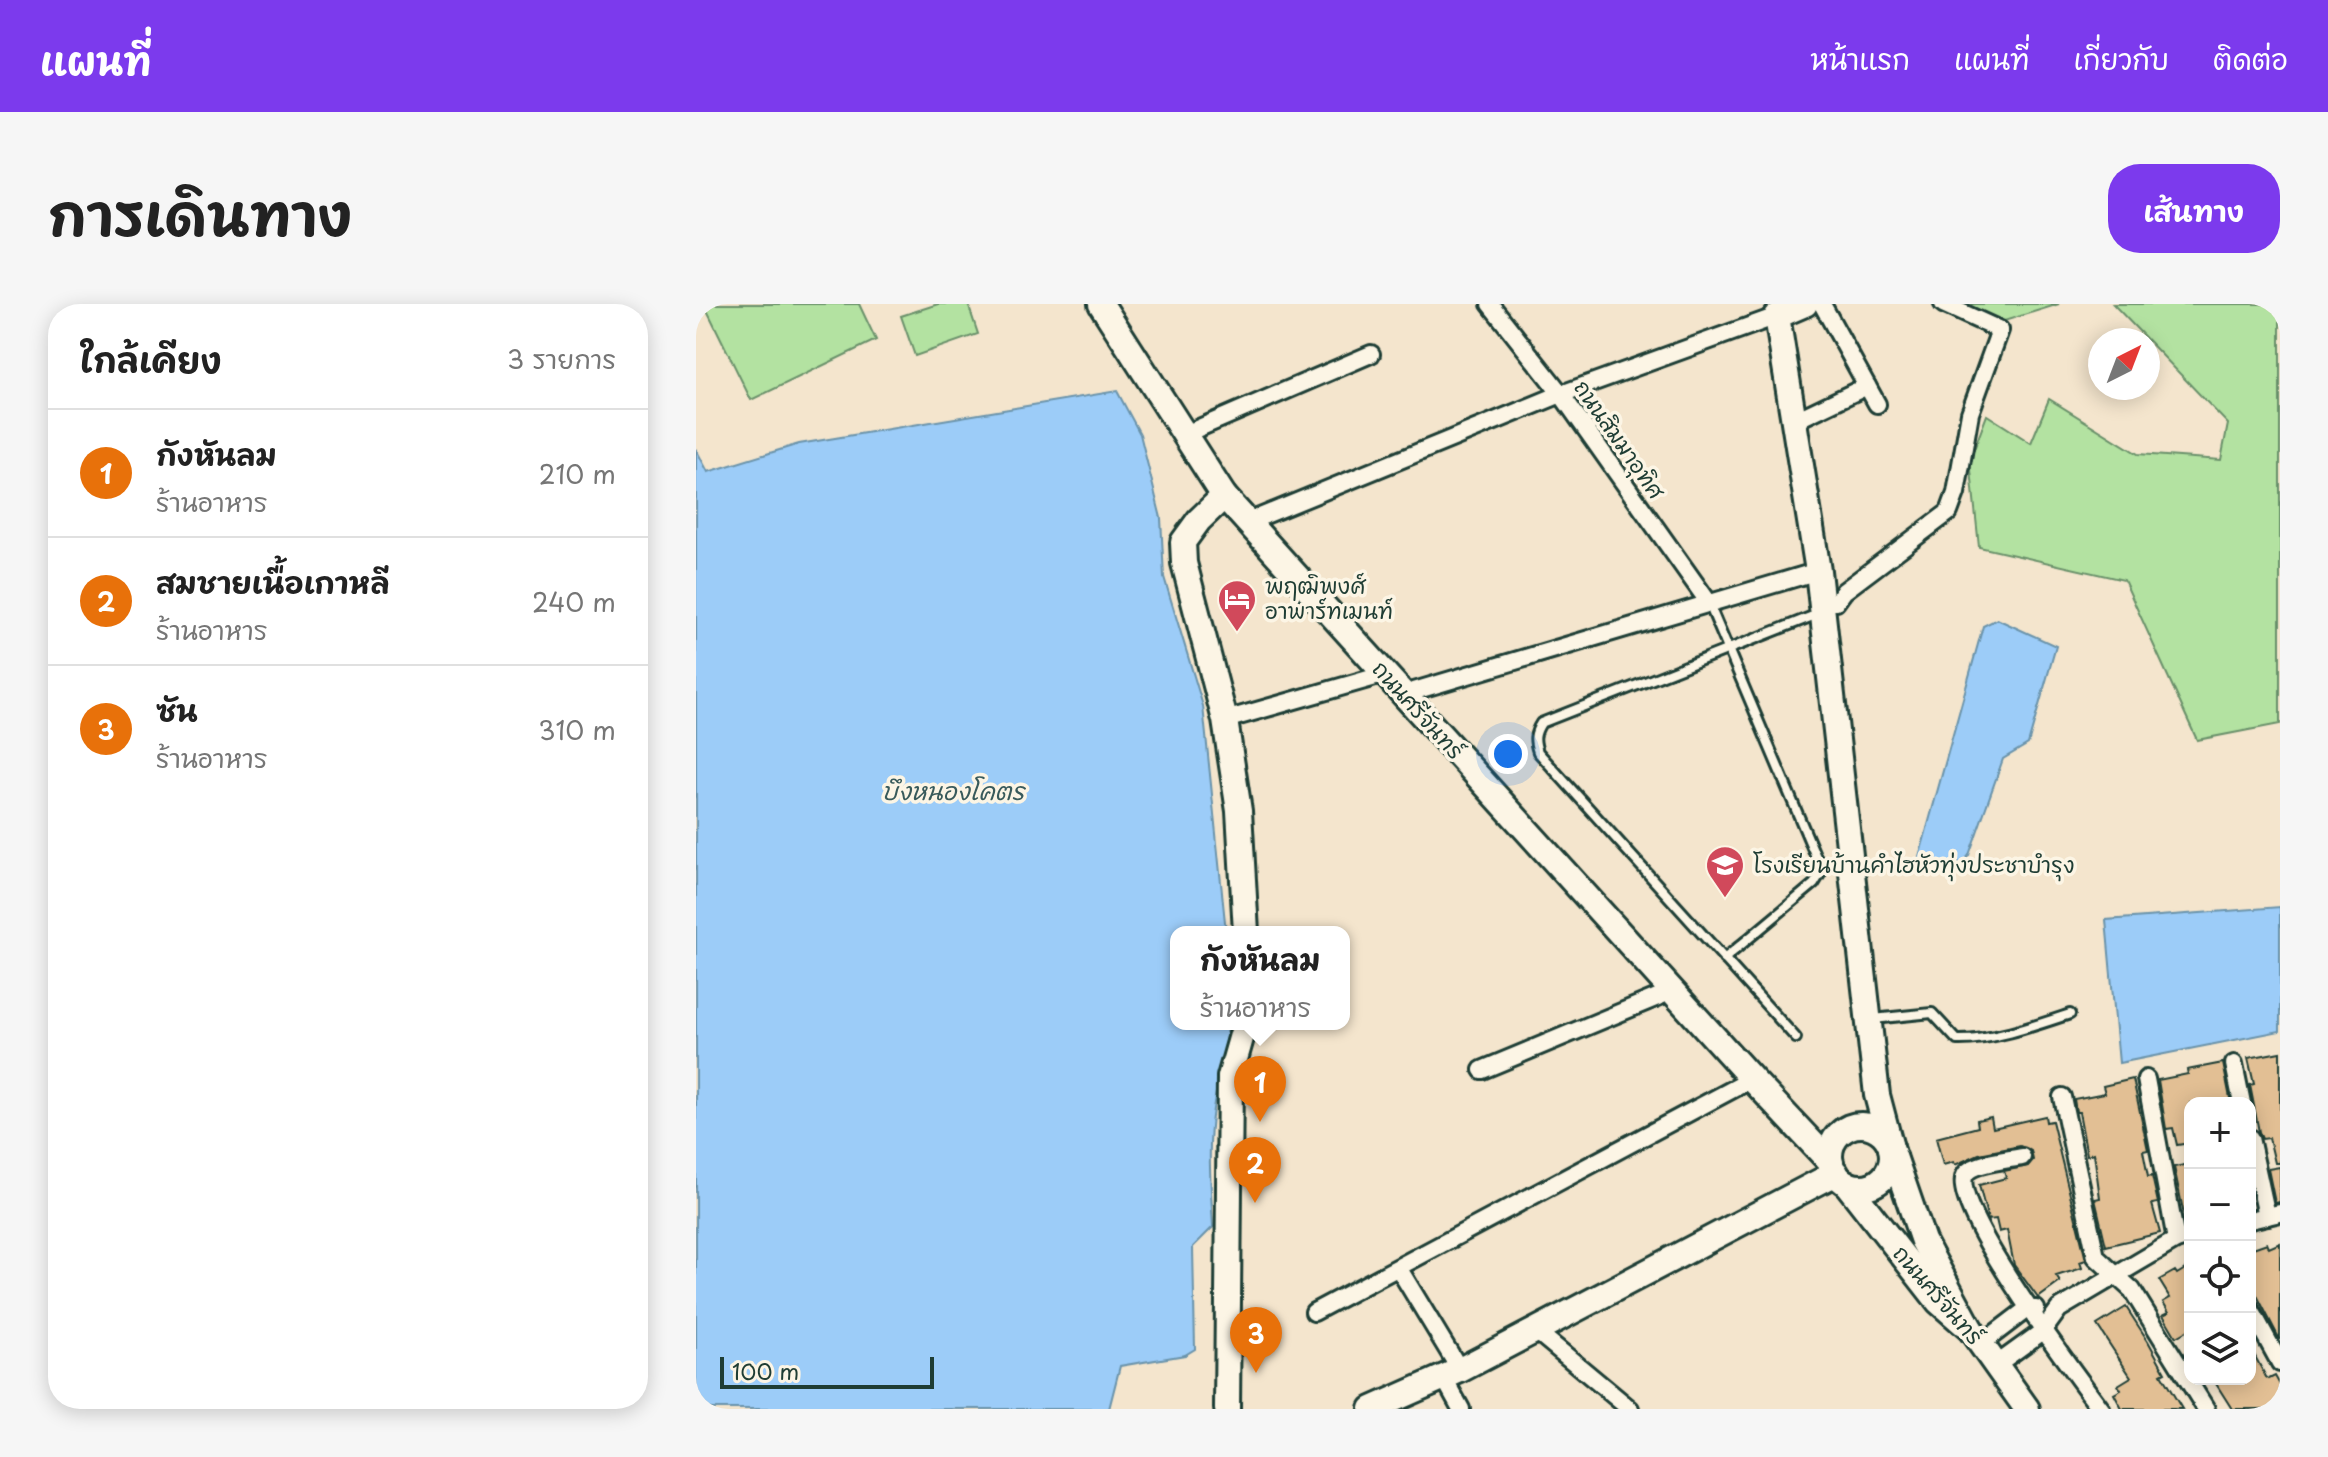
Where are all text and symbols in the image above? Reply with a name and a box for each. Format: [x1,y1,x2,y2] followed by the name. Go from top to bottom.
[40,31,151,88] text: แผนที่
[1810,37,1910,80] text: หน้าแรก
[1954,37,2030,80] text: แผนที่
[2074,37,2169,80] text: เกี่ยวกับ
[2213,37,2288,80] text: ติดต่อ
[2108,164,2280,253] button: เส้นทาง
[48,170,352,255] text: การเดินทาง
[2088,328,2160,400] north arrow
[80,333,222,385] text: ใกล้เคียง
[507,339,616,378] text: 3 รายการ
[1566,372,1674,507] street label: ถนนสิมมาอุทิศ
[156,431,276,476] text: กังหันลม
[100,454,112,493] text: 1
[539,454,616,493] text: 210 m
[156,482,268,521] text: ร้านอาหาร
[156,559,390,604] text: สมชายเนื้อเกาหลี
[1265,568,1393,626] place label: พฤฒิพงศ์ อาพาร์ทเมนท์
[1216,578,1258,633] hotel icon: พฤฒิพงศ์ อาพาร์ทเมนท์
[97,582,115,621] text: 2
[532,582,616,621] text: 240 m
[156,610,268,649] text: ร้านอาหาร
[1366,652,1472,766] street label: ถนนศรีจันทร์
[156,687,198,732] text: ซัน
[97,710,115,749] text: 3
[538,710,616,749] text: 310 m
[1488,734,1528,774] your location
[156,738,268,777] text: ร้านอาหาร
[882,772,1026,808] water label: บึงหนองโคตร
[1704,844,1746,899] school or university icon: โรงเรียนบ้านคำไฮหัวทุ่งประชาบำรุง
[1753,847,2074,882] place label: โรงเรียนบ้านคำไฮหัวทุ่งประชาบำรุง
[1170,926,1350,1030] popup
[1200,936,1320,981] text: กังหันลม
[1200,987,1311,1026] text: ร้านอาหาร
[1234,1056,1286,1122] pin: 1
[2184,1097,2256,1385] map controls
[2184,1097,2256,1169] button: +
[1229,1137,1281,1203] pin: 2
[2184,1169,2256,1241] button: −
[1886,1237,1992,1351] street label: ถนนศรีจันทร์
[2184,1241,2256,1313] button: locate
[1230,1307,1282,1373] pin: 3
[2184,1313,2256,1385] button: layers
[720,1353,934,1389] scale bar
[732,1354,799,1387] text: 100 m

